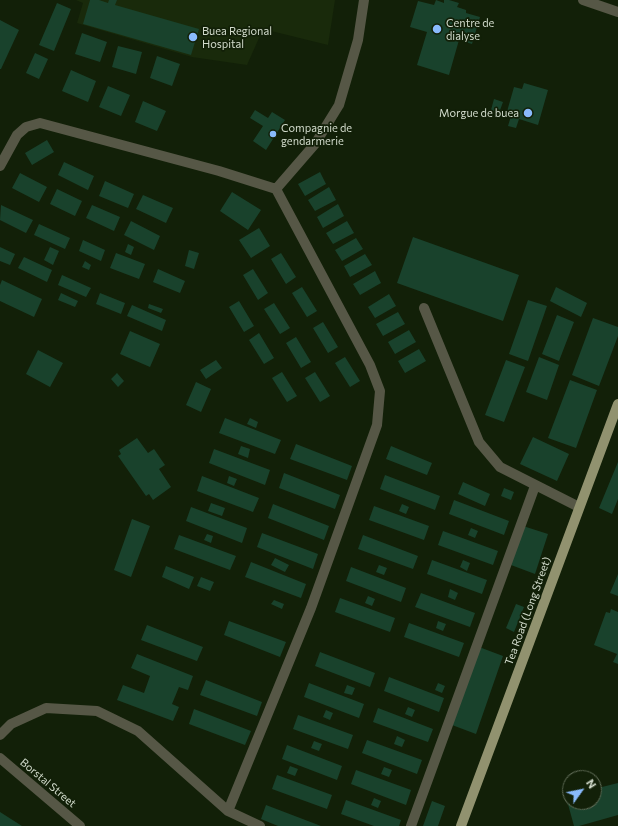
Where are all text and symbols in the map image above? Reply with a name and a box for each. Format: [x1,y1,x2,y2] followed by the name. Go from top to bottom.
[446,16,494,42] place label: Centre de dialyse
[431,23,443,35] marker: Centre de dialyse
[202,24,272,50] place label: Buea Regional Hospital
[187,31,199,43] marker: Buea Regional Hospital
[439,106,519,120] place label: Morgue de buea
[522,107,534,119] marker: Morgue de buea
[281,121,352,147] place label: Compagnie de gendarmerie
[268,129,278,139] marker: Compagnie de gendarmerie
[502,555,554,667] street label: Tea Road (Long Street)
[17,756,79,810] street label: Borstal Street
[562,770,602,810] north arrow
[584,777,599,791] text: N

